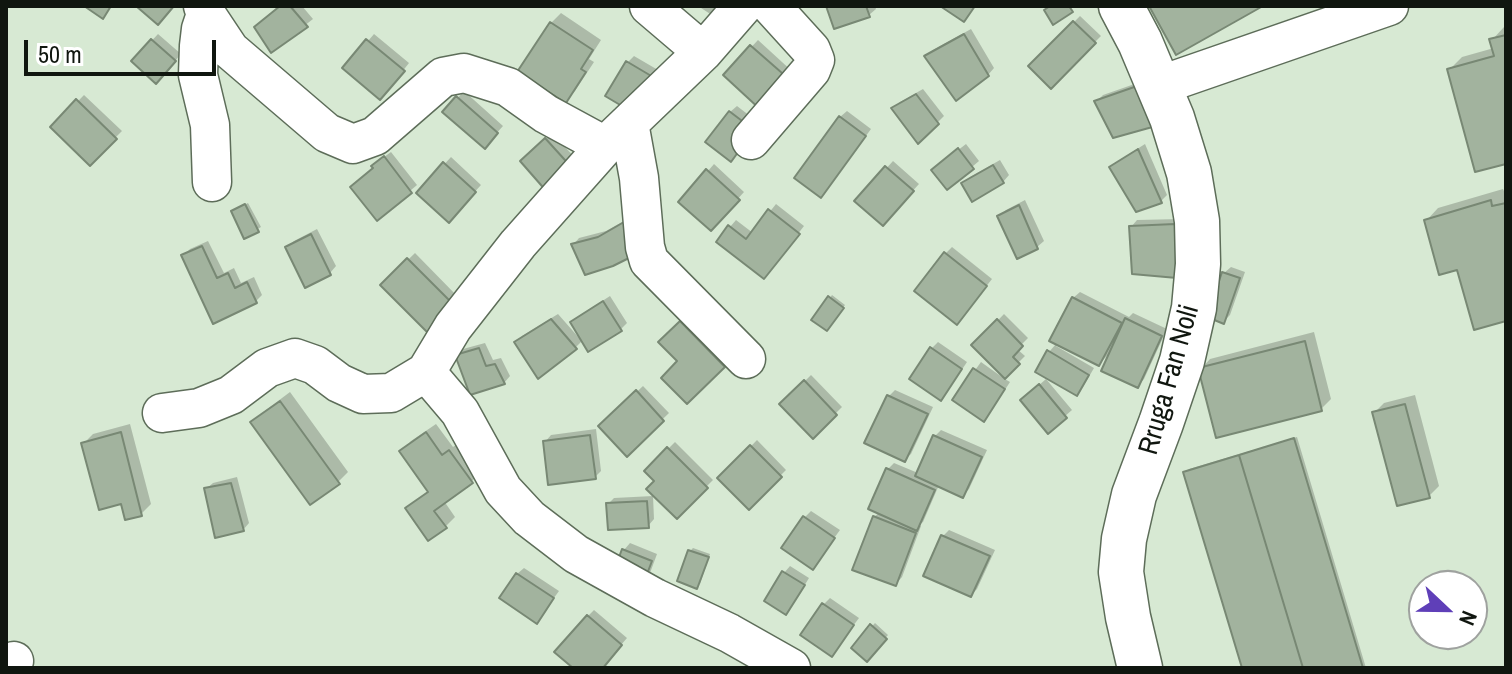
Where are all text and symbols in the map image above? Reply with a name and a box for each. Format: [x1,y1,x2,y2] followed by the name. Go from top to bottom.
[28,24,220,74] scale bar
[38,38,82,70] text: 50 m
[1133,301,1207,459] street label: Rruga Fan Noli
[1408,570,1488,650] north arrow
[1452,607,1485,630] text: N

